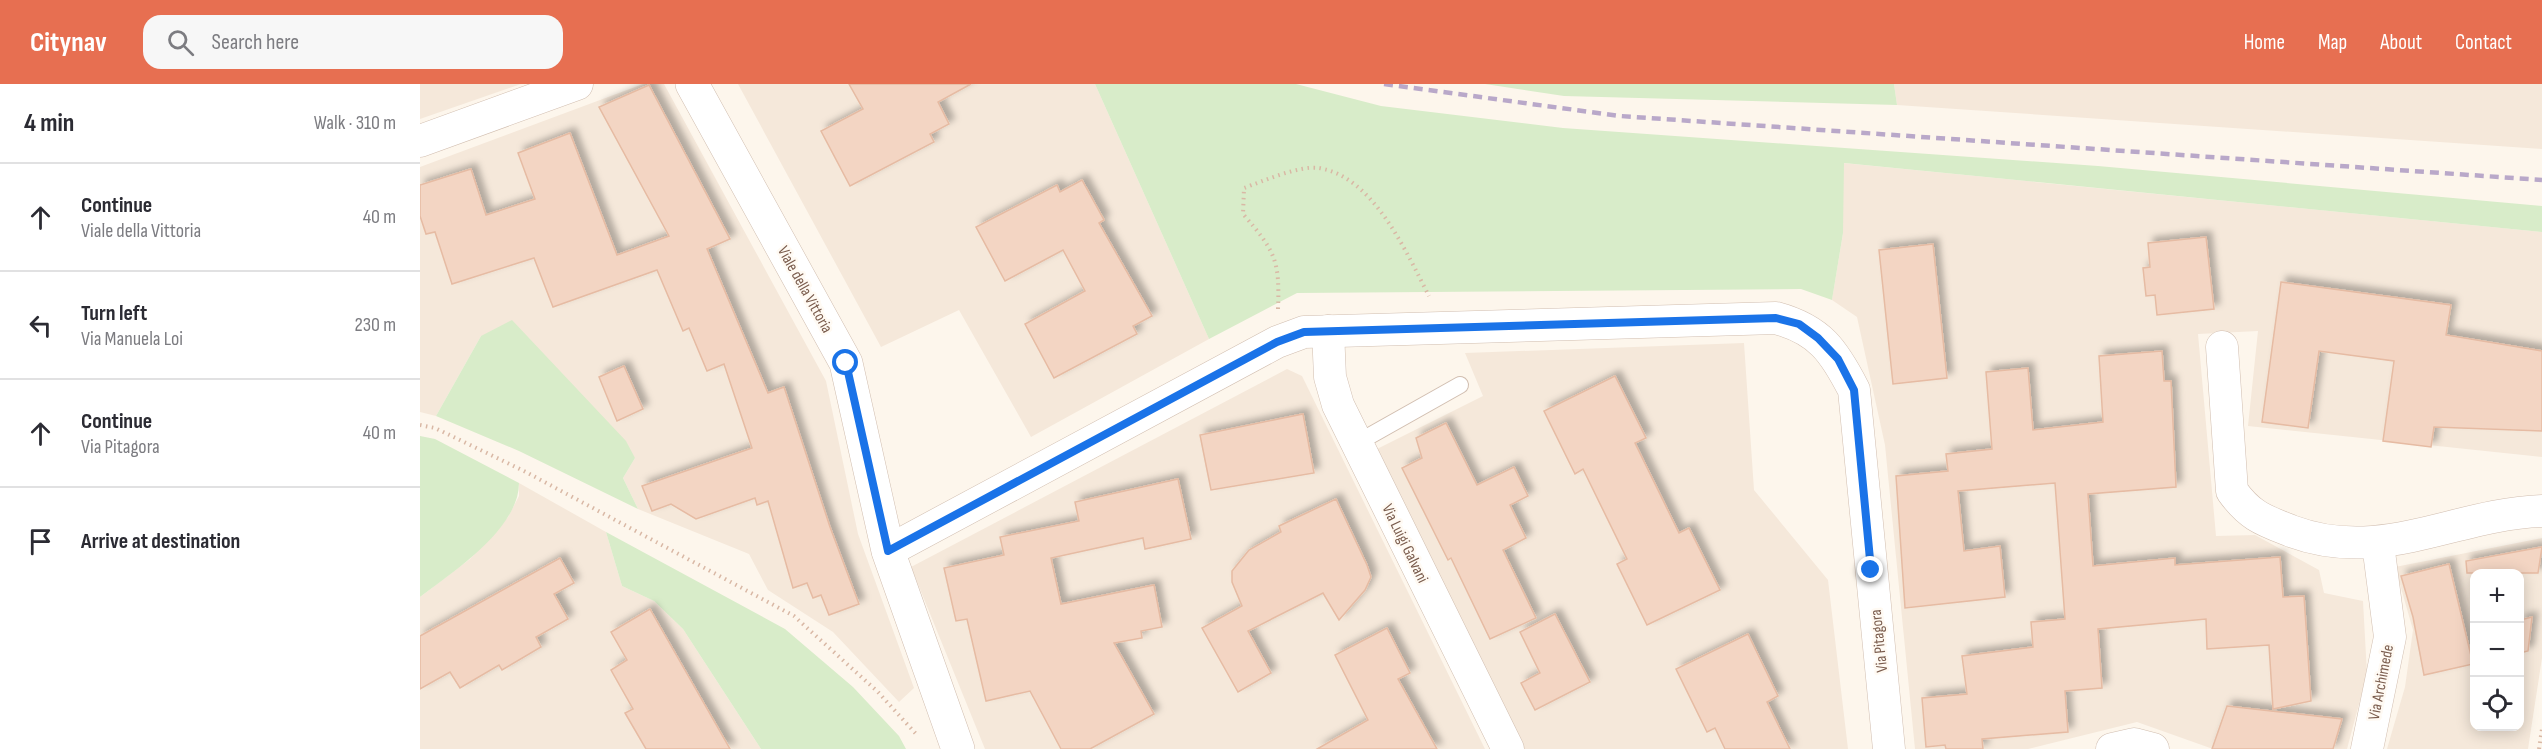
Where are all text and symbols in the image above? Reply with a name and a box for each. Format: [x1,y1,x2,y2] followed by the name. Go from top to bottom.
[143,15,563,69] search box
[30,26,107,59] text: Citynav
[164,26,197,59] icon: search
[212,29,299,56] text: Search here
[2244,30,2285,55] text: Home
[2318,30,2347,55] text: Map
[2380,30,2422,55] text: About
[2455,30,2512,55] text: Contact
[24,108,74,139] text: 4 min
[314,111,396,135] text: Walk · 310 m
[81,192,152,219] text: Continue
[24,201,57,234] icon: ahead
[363,205,396,229] text: 40 m
[81,219,201,243] text: Viale della Vittoria
[773,243,836,336] street label: Viale della Vittoria
[81,300,147,327] text: Turn left
[24,309,57,342] icon: left
[354,313,396,337] text: 230 m
[81,327,183,351] text: Via Manuela Loi
[832,349,858,375] route start
[81,408,152,435] text: Continue
[24,417,57,450] icon: ahead
[363,421,396,445] text: 40 m
[81,435,160,459] text: Via Pitagora
[1377,501,1432,586] street label: Via Luigi Galvani
[24,525,57,558] icon: arrive
[81,528,240,555] text: Arrive at destination
[1857,556,1883,582] route end
[2470,569,2524,731] map controls
[2470,569,2524,623] button: +
[1867,609,1892,673] street label: Via Pitagora
[2470,623,2524,677] button: −
[2365,643,2398,722] street label: Via Archimede
[2470,677,2524,731] button: locate

